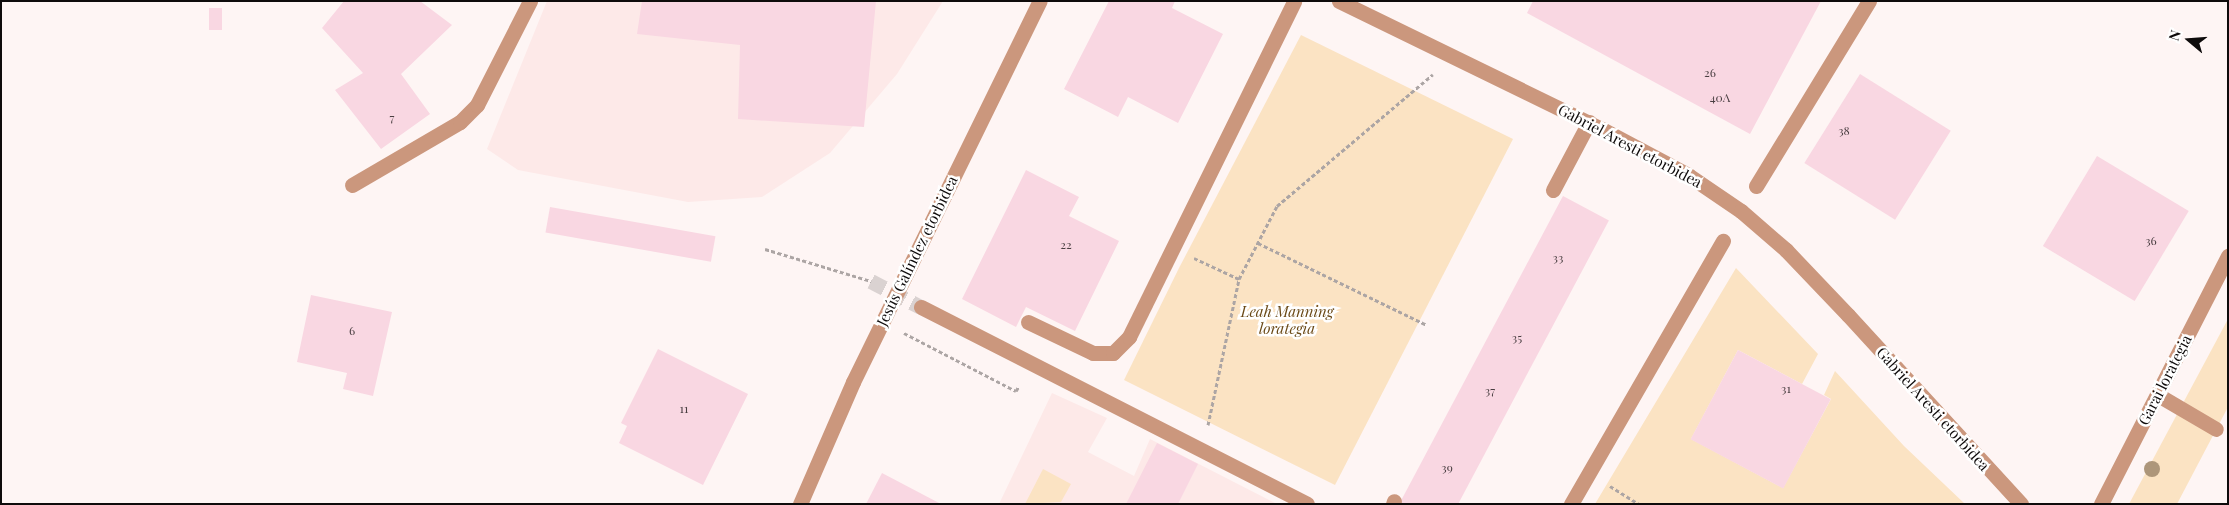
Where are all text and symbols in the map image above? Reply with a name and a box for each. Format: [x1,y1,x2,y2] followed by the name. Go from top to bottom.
[2164,15,2214,65] north arrow
[2164,27,2185,43] text: N
[1704,66,1716,80] house number: 26
[1710,91,1730,105] house number: 40A
[1555,100,1705,192] street label: Gabriel Aresti etorbidea
[390,111,394,125] house number: 7
[1838,124,1850,138] house number: 38
[873,173,961,329] street label: Jesús Galíndez etorbidea
[2145,234,2157,248] house number: 36
[1060,238,1072,252] house number: 22
[1553,251,1563,265] house number: 33
[1241,302,1333,337] park label: Leah Manning lorategia
[349,324,355,338] house number: 6
[1512,331,1522,345] house number: 35
[2134,332,2196,428] street label: Garai lorategia
[1873,343,1993,475] street label: Gabriel Aresti etorbidea
[1781,382,1791,396] house number: 31
[1485,384,1495,398] house number: 37
[680,402,688,416] house number: 11
[1441,461,1453,475] house number: 39

